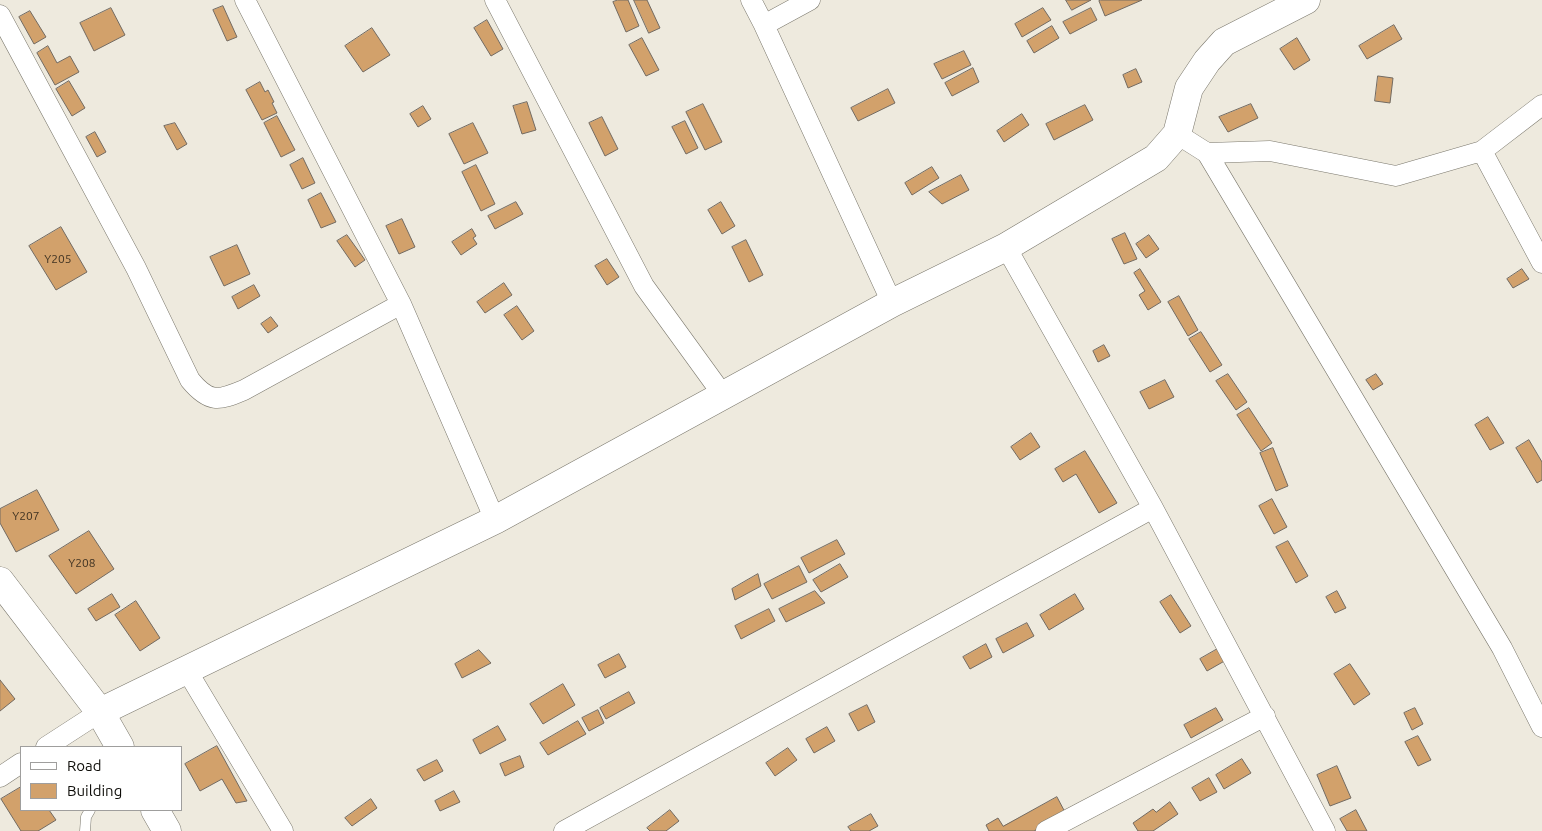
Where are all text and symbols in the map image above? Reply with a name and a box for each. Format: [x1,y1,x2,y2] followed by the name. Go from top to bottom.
[44,252,72,266] house number: Y205
[12,509,40,523] house number: Y207
[68,556,96,570] house number: Y208
[20,746,182,811] legend
[67,757,102,774] text: Road
[67,782,122,799] text: Building

